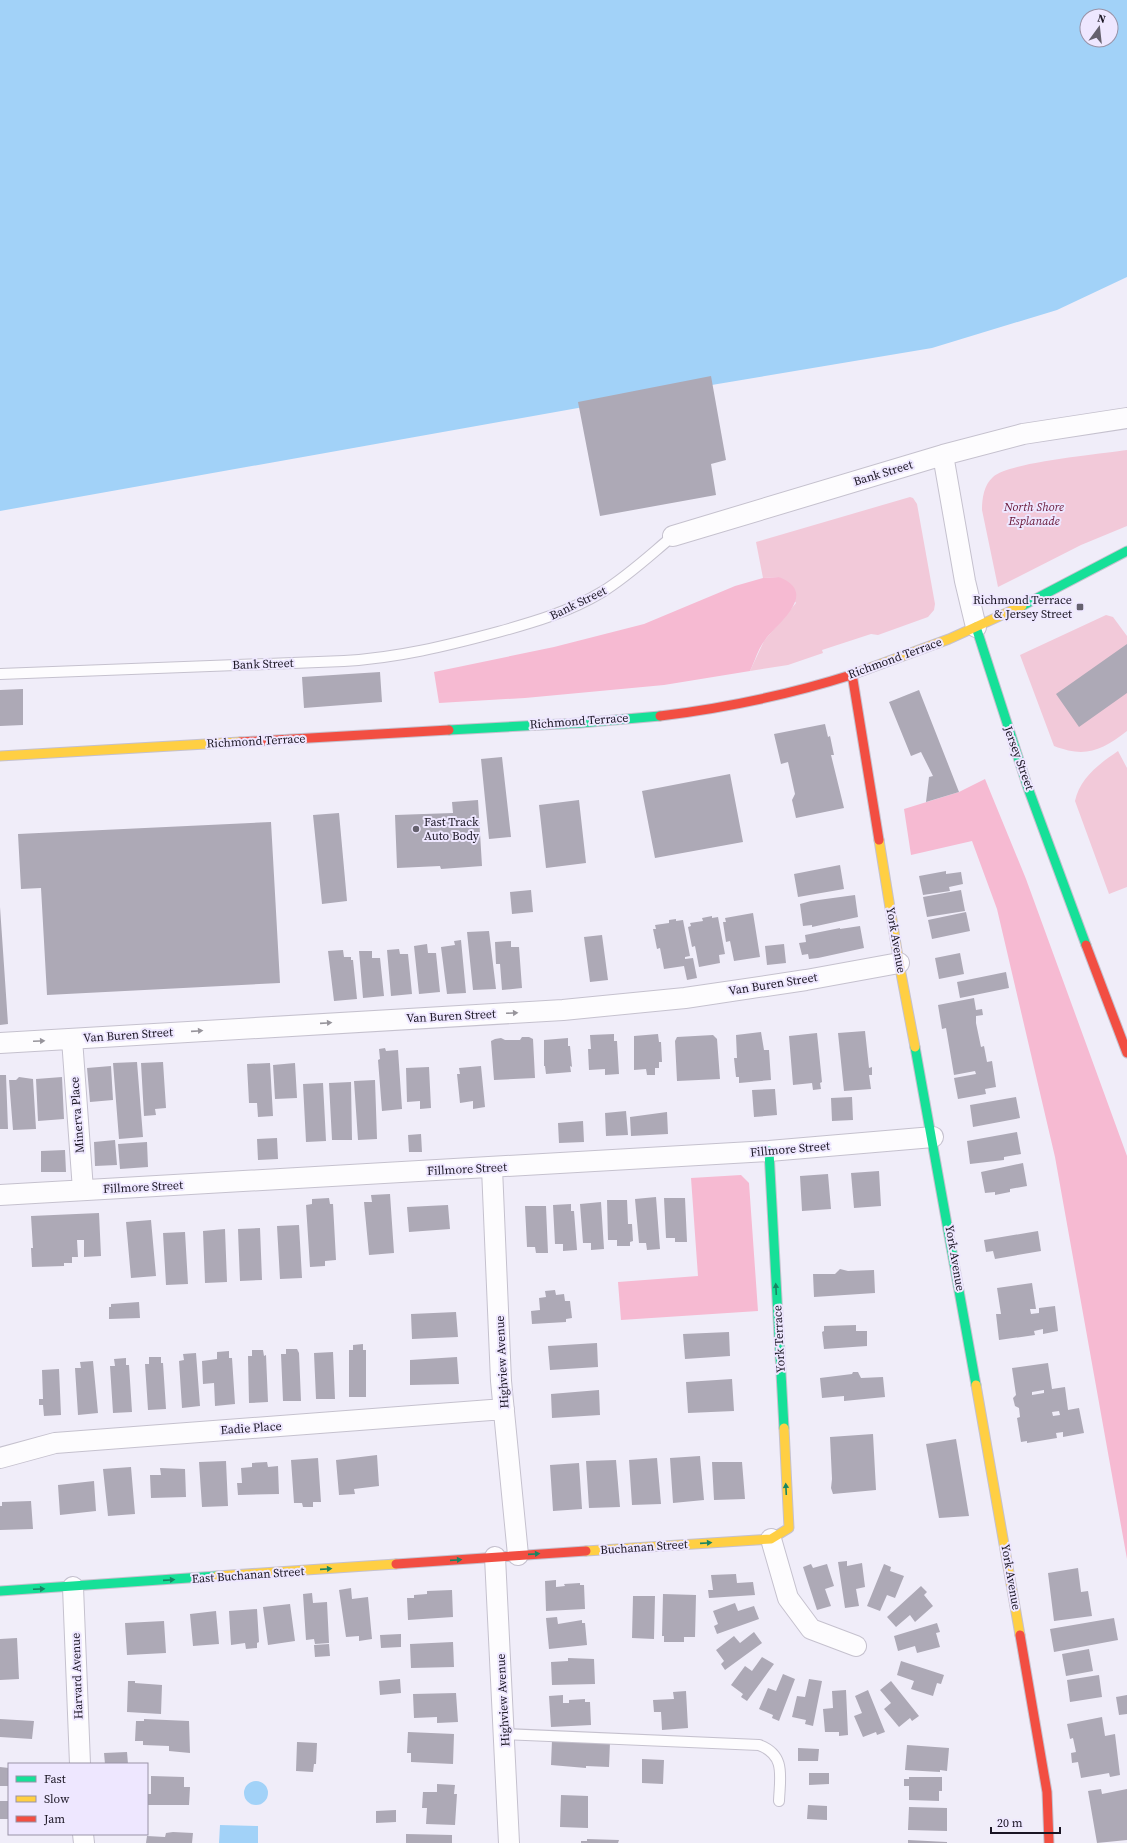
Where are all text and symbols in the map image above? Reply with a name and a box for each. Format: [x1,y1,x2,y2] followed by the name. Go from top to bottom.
[1079,8,1119,48] north arrow
[1096,11,1107,27] text: N
[851,456,915,490] street label: Bank Street
[1003,499,1064,529] park label: North Shore Esplanade
[547,582,609,624] street label: Bank Street
[973,592,1072,622] place label: Richmond Terrace & Jersey Street
[1075,602,1085,612] marker: Richmond Terrace & Jersey Street
[846,634,944,682] street label: Richmond Terrace
[232,655,294,673] street label: Bank Street
[529,710,629,732] street label: Richmond Terrace
[1000,723,1038,792] street label: Jersey Street
[206,730,306,752] street label: Richmond Terrace
[424,814,480,844] place label: Fast Track Auto Body
[411,824,421,834] marker: Fast Track Auto Body
[882,906,910,974] street label: York Avenue
[727,969,819,999] street label: Van Buren Street
[406,1006,496,1026] street label: Van Buren Street
[506,1009,518,1016] one-way arrow
[320,1020,332,1027] one-way arrow
[83,1024,173,1046] street label: Van Buren Street
[191,1028,203,1035] one-way arrow
[33,1037,45,1044] one-way arrow
[66,1076,88,1154] street label: Minerva Place
[750,1138,831,1160] street label: Fillmore Street
[427,1159,507,1179] street label: Fillmore Street
[103,1177,183,1197] street label: Fillmore Street
[941,1224,969,1292] street label: York Avenue
[773,1282,779,1295] one-way arrow
[769,1305,789,1373] street label: York Terrace
[492,1315,512,1409] street label: Highview Avenue
[220,1418,282,1438] street label: Eadie Place
[783,1483,790,1495] one-way arrow
[600,1536,688,1558] street label: Buchanan Street
[700,1540,712,1547] one-way arrow
[997,1543,1025,1611] street label: York Avenue
[528,1551,540,1558] one-way arrow
[450,1557,462,1564] one-way arrow
[191,1563,305,1587] street label: East Buchanan Street
[320,1566,332,1573] one-way arrow
[163,1577,175,1584] one-way arrow
[33,1585,45,1592] one-way arrow
[67,1633,87,1719] street label: Harvard Avenue
[493,1653,513,1747] street label: Highview Avenue
[8,1763,148,1835] legend
[44,1771,66,1787] text: Fast
[44,1791,70,1807] text: Slow
[991,1809,1060,1835] scale bar
[43,1811,65,1827] text: Jam
[997,1815,1023,1831] text: 20 m

